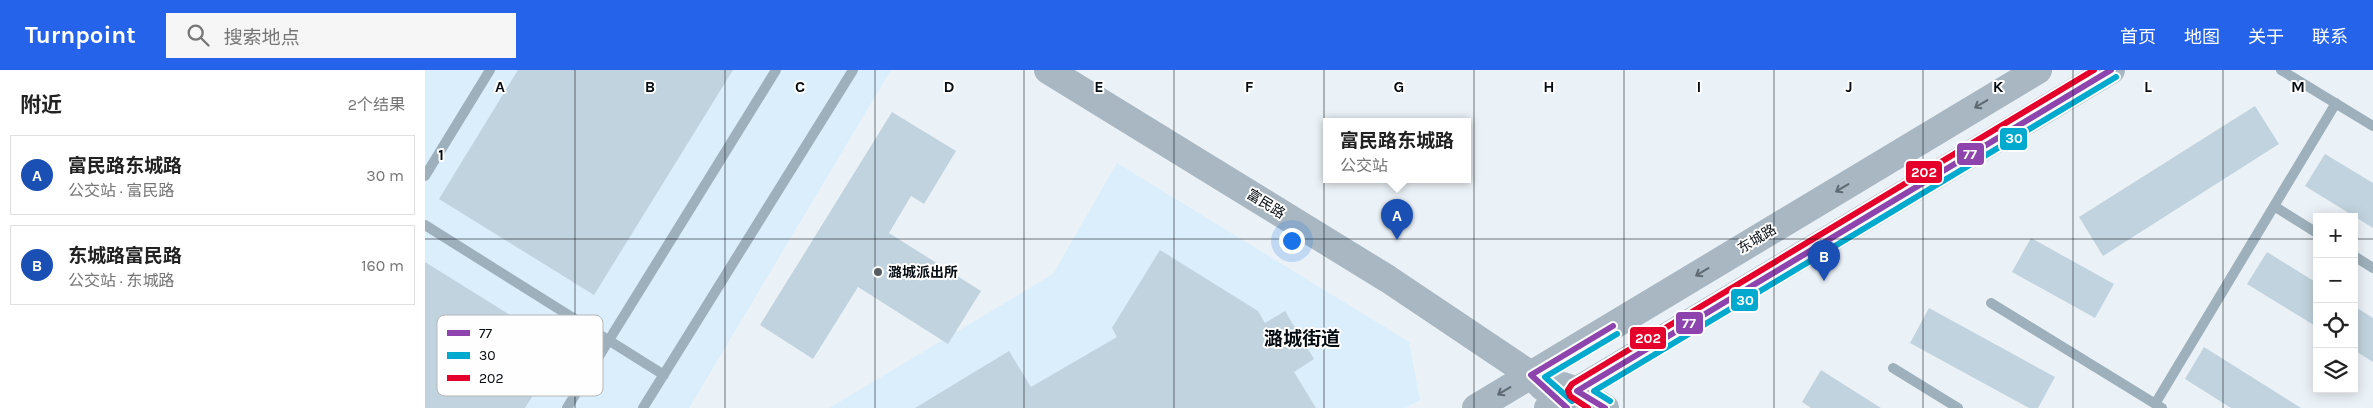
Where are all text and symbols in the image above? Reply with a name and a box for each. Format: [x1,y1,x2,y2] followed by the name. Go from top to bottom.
[166,13,516,58] search box
[25,21,136,49] text: Turnpoint
[184,21,212,49] icon: search
[2120,26,2156,48] text: 首页
[2184,26,2220,48] text: 地图
[2248,26,2284,48] text: 关于
[2312,26,2348,48] text: 联系
[224,27,300,49] text: 搜索地点
[495,77,505,96] text: A
[645,77,655,96] text: B
[795,77,805,96] text: C
[944,77,955,96] text: D
[1094,77,1104,96] text: E
[1245,77,1254,96] text: F
[1394,77,1404,96] text: G
[1543,77,1555,96] text: H
[1697,77,1701,96] text: I
[1845,77,1853,96] text: J
[1993,77,2004,96] text: K
[2144,77,2152,96] text: L
[2291,77,2305,96] text: M
[20,93,62,117] text: 附近
[348,95,405,114] text: 2个结果
[1974,100,1988,110] one-way arrow
[1323,118,1471,183] popup
[1999,127,2028,151] line badge: 30
[1340,130,1454,152] text: 富民路东城路
[2005,130,2023,147] text: 30
[1956,142,1985,166] line badge: 77
[438,145,444,164] text: 1
[1963,146,1977,163] text: 77
[68,155,182,177] text: 富民路东城路
[1340,156,1388,175] text: 公交站
[1905,160,1943,184] line badge: 202
[1911,164,1937,181] text: 202
[32,166,42,185] text: A
[366,166,404,185] text: 30 m
[68,181,174,200] text: 公交站 · 富民路
[1835,183,1849,193] one-way arrow
[1244,186,1288,222] street label: 富民路
[1381,199,1413,240] pin: A
[2313,213,2358,393] map controls
[2313,213,2358,258] button: +
[1735,221,1779,257] street label: 东城路
[1279,228,1305,254] your location
[1808,240,1840,281] pin: B
[68,245,182,267] text: 东城路富民路
[32,256,42,275] text: B
[361,256,404,275] text: 160 m
[2313,258,2358,303] button: −
[888,264,958,281] place label: 潞城派出所
[872,266,884,278] marker: 潞城派出所
[1696,267,1710,277] one-way arrow
[68,271,174,290] text: 公交站 · 东城路
[1730,288,1759,312] line badge: 30
[1736,292,1754,309] text: 30
[2313,303,2358,348] button: locate
[1675,311,1704,335] line badge: 77
[437,315,603,396] legend
[1682,315,1696,332] text: 77
[479,325,493,342] text: 77
[1629,326,1667,350] line badge: 202
[1264,328,1340,350] district label: 潞城街道
[1635,330,1661,347] text: 202
[479,347,496,364] text: 30
[2313,348,2358,393] button: layers
[479,370,504,387] text: 202
[1497,387,1511,397] one-way arrow

